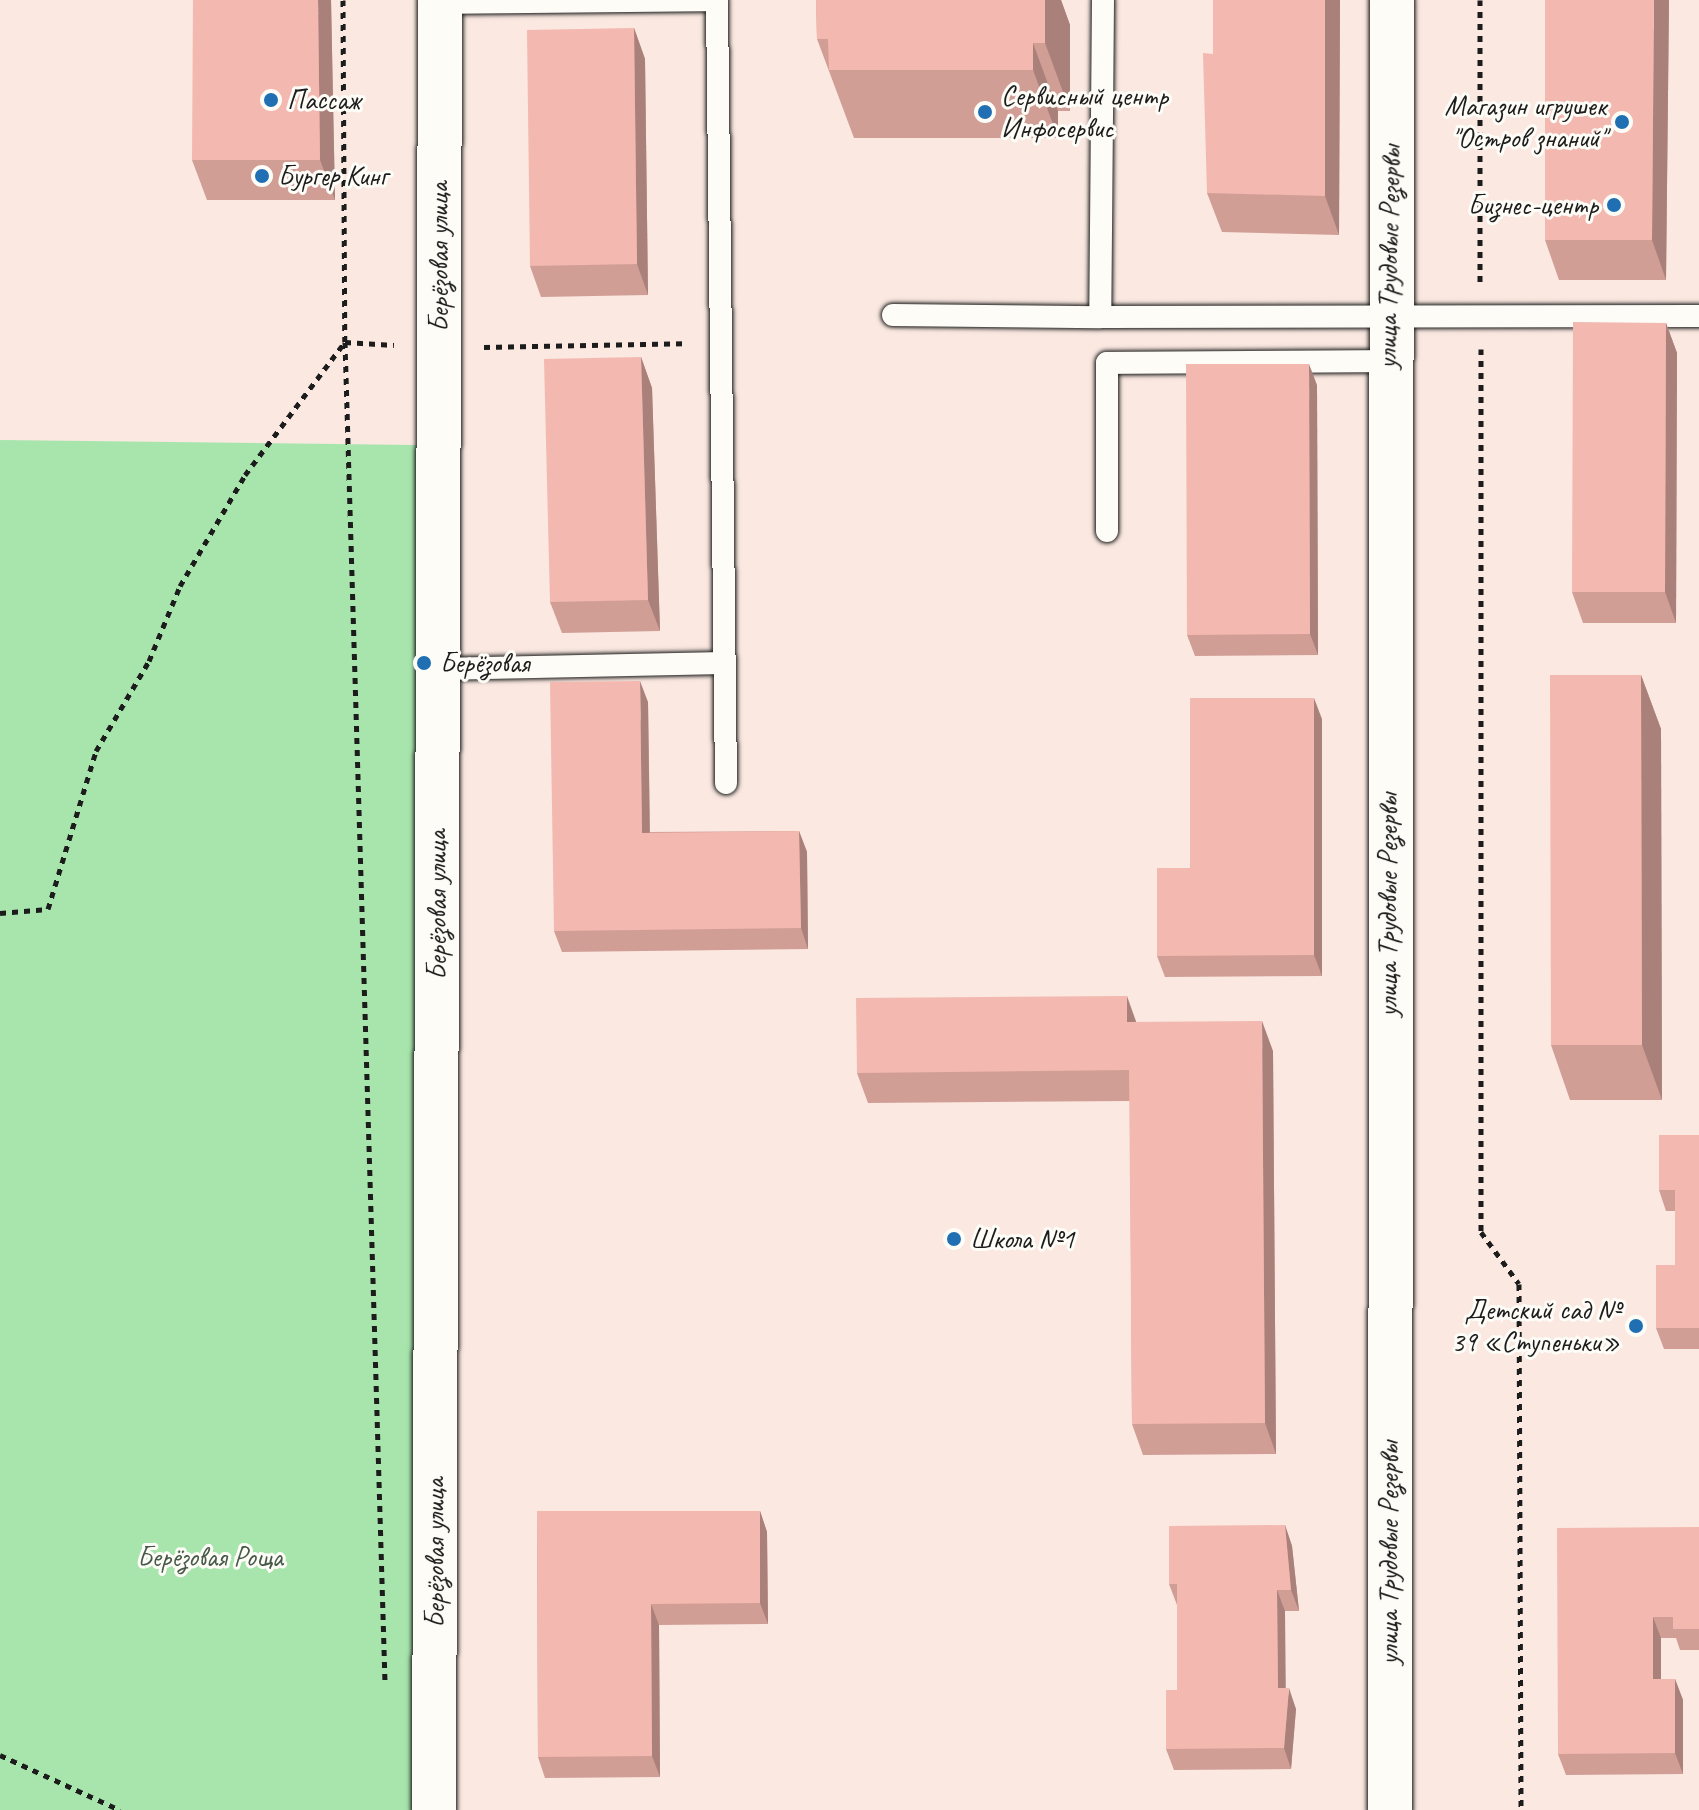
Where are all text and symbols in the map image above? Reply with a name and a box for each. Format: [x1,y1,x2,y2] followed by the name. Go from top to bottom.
[1001,79,1168,145] place label: Сервисный центр Инфосервис
[287,83,360,117] place label: Пассаж
[1445,89,1606,155] place label: Магазин игрушек "Остров знаний"
[262,91,280,109] marker: Пассаж
[976,103,994,121] marker: Сервисный центр Инфосервис
[1613,113,1631,131] marker: Магазин игрушек "Остров знаний"
[1370,146,1408,368] street label: улица Трудовые Резервы
[278,159,388,193] place label: Бургер Кинг
[253,167,271,185] marker: Бургер Кинг
[422,182,456,332] street label: Берёзовая улица
[1468,188,1598,222] place label: Бизнес-центр
[1605,196,1623,214] marker: Бизнес-центр
[440,646,529,680] place label: Берёзовая
[415,654,433,672] marker: Берёзовая
[1371,795,1405,1015] street label: улица Трудовые Резервы
[420,830,454,980] street label: Берёзовая улица
[970,1222,1074,1256] place label: Школа №1
[945,1230,963,1248] marker: Школа №1
[1451,1293,1620,1359] place label: Детский сад № 39 «Ступеньки»
[1627,1317,1645,1335] marker: Детский сад № 39 «Ступеньки»
[1372,1443,1406,1663] street label: улица Трудовые Резервы
[418,1478,452,1628] street label: Берёзовая улица
[138,1540,282,1574] park label: Берёзовая Роща

